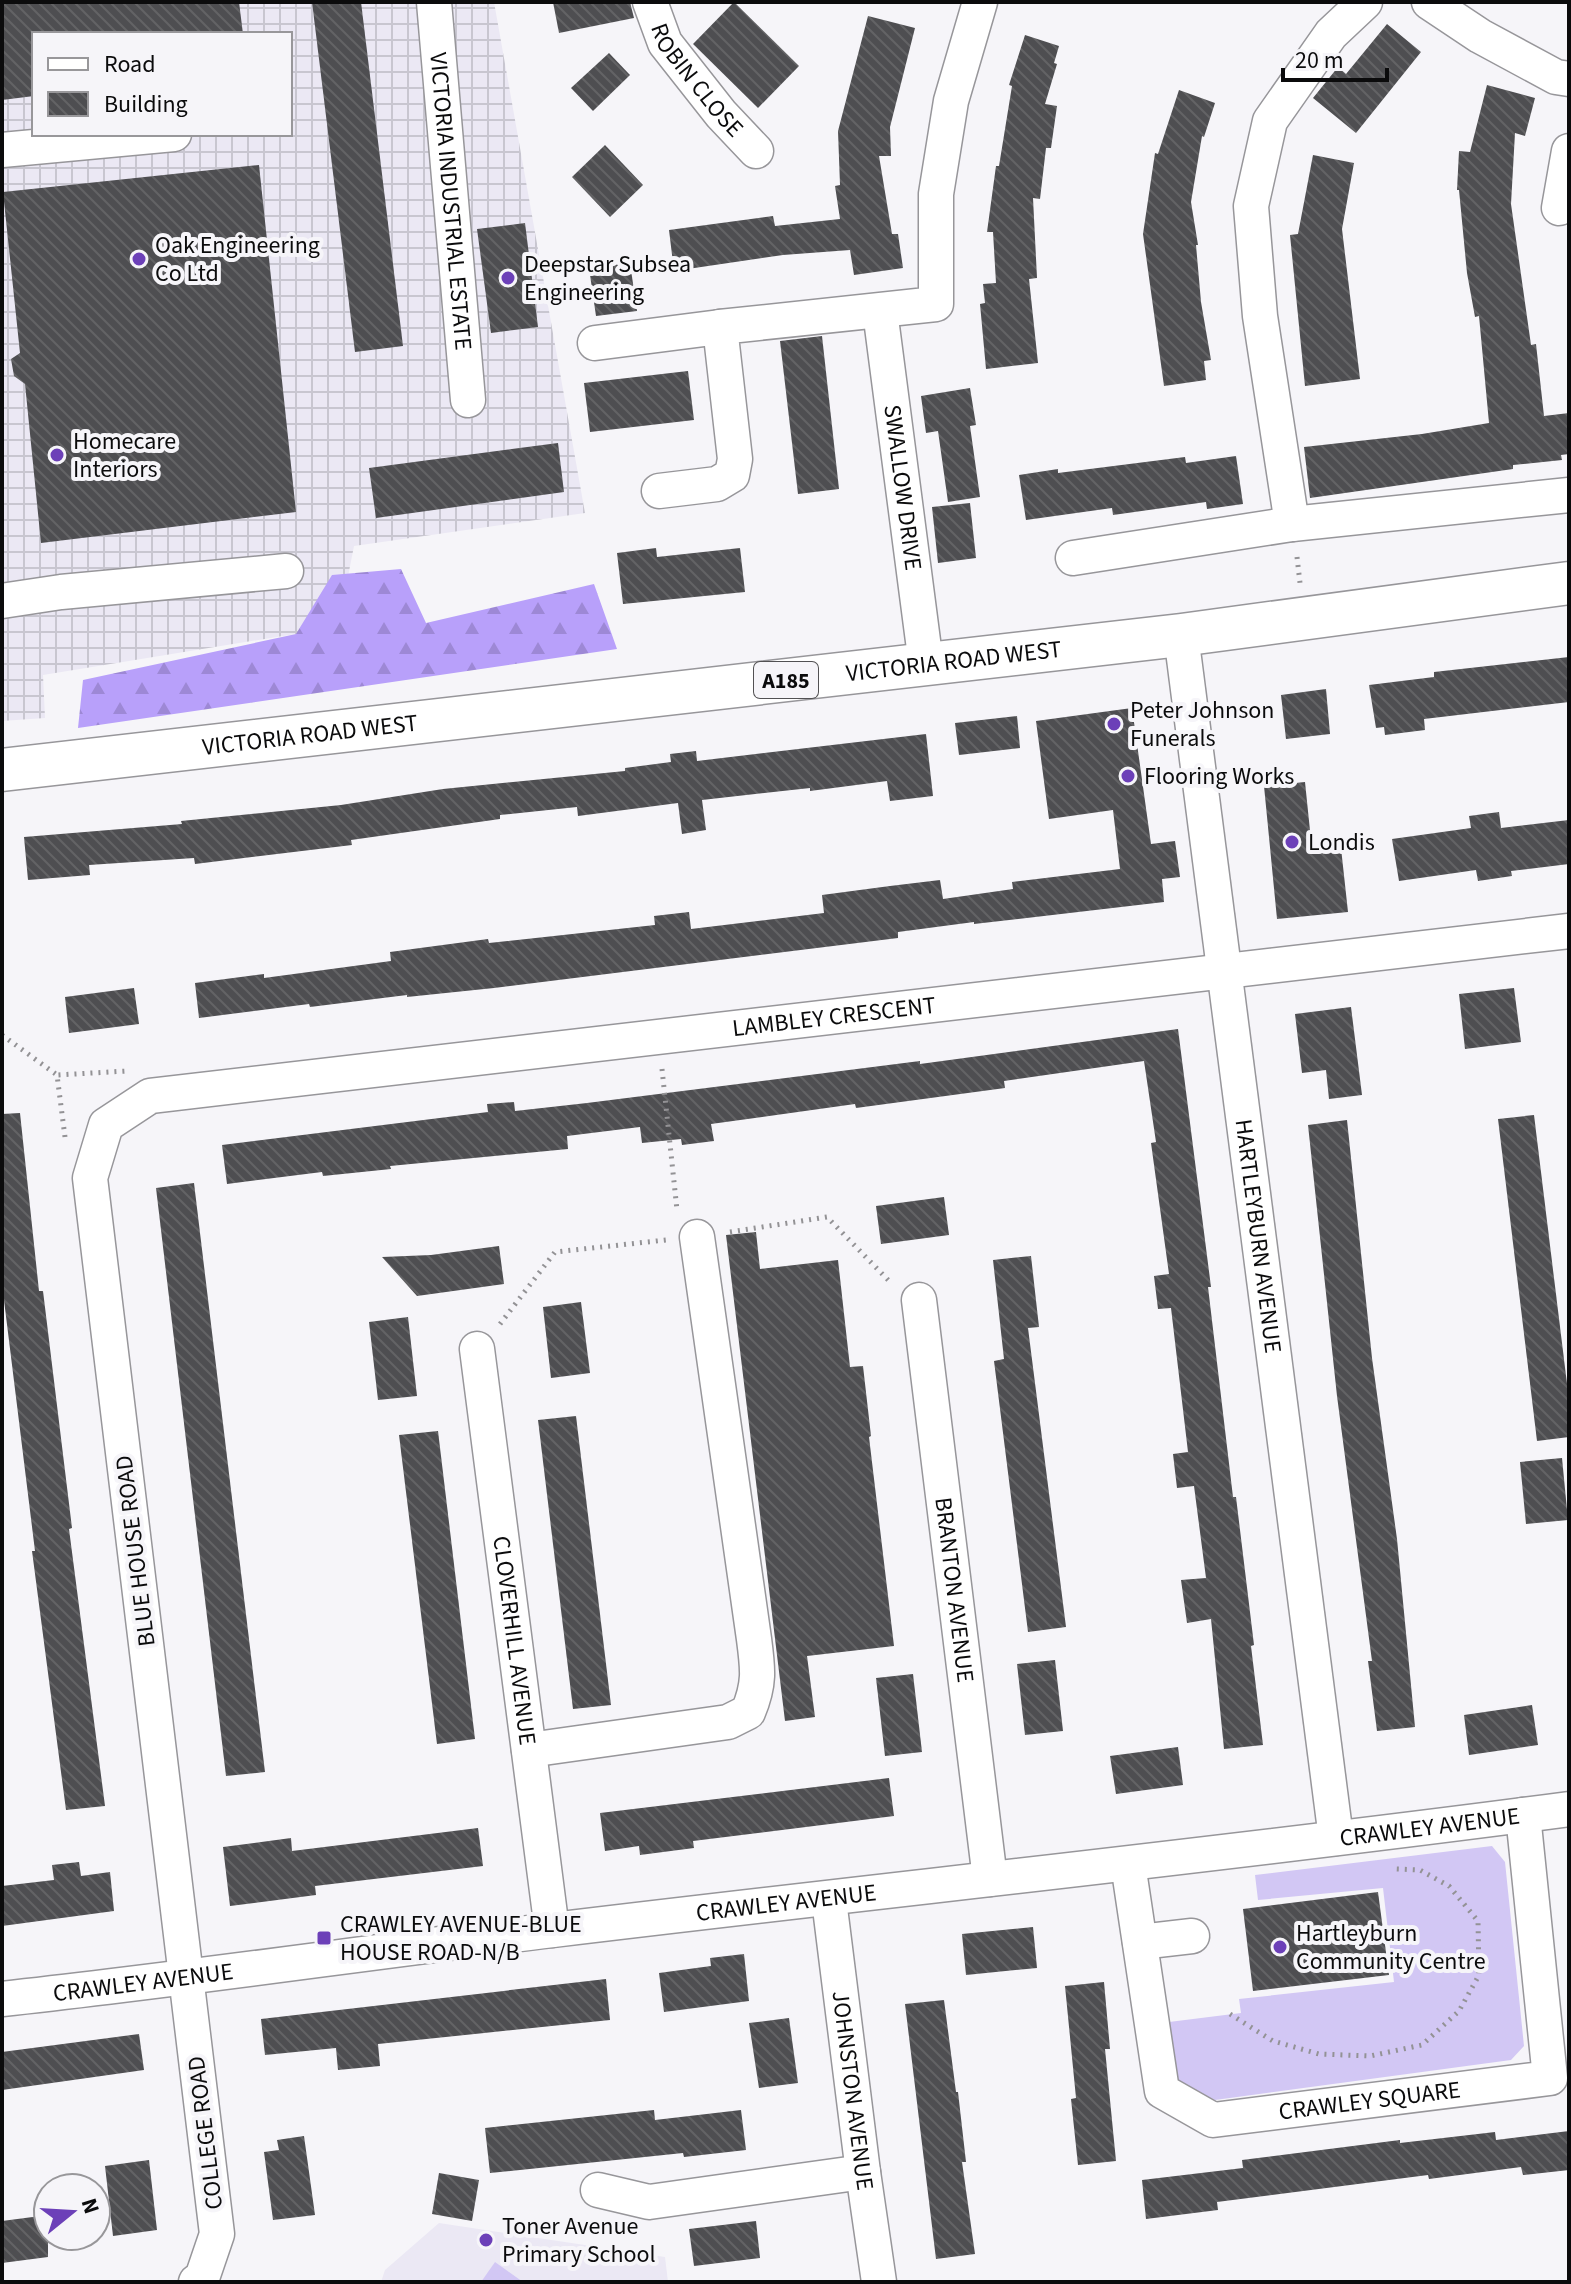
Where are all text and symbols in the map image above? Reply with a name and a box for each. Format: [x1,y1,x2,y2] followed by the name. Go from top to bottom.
[641,18,751,145] street label: ROBIN CLOSE
[32,32,292,136] legend
[1283,32,1387,82] scale bar
[1295,43,1344,78] text: 20 m
[104,47,156,82] text: Road
[420,51,481,352] street label: VICTORIA INDUSTRIAL ESTATE
[104,87,188,122] text: Building
[155,228,320,291] place label: Oak Engineering Co Ltd
[524,247,691,310] place label: Deepstar Subsea Engineering
[130,250,148,268] marker: Oak Engineering Co Ltd
[499,269,517,287] marker: Deepstar Subsea Engineering
[874,403,931,572] street label: SWALLOW DRIVE
[73,424,176,487] place label: Homecare Interiors
[48,446,66,464] marker: Homecare Interiors
[844,632,1064,691] street label: VICTORIA ROAD WEST
[754,662,818,698] road number: A185
[1130,693,1274,756] place label: Peter Johnson Funerals
[200,705,420,765] street label: VICTORIA ROAD WEST
[1105,715,1123,733] marker: Peter Johnson Funerals
[1144,759,1294,794] place label: Flooring Works
[1119,767,1137,785] marker: Flooring Works
[1308,825,1375,860] place label: Londis
[1283,833,1301,851] marker: Londis
[730,988,938,1046] street label: LAMBLEY CRESCENT
[1226,1117,1290,1355] street label: HARTLEYBURN AVENUE
[106,1453,165,1648] street label: BLUE HOUSE ROAD
[925,1495,983,1684] street label: BRANTON AVENUE
[483,1534,545,1747] street label: CLOVERHILL AVENUE
[1338,1799,1522,1856] street label: CRAWLEY AVENUE
[694,1875,878,1931] street label: CRAWLEY AVENUE
[340,1907,582,1970] place label: CRAWLEY AVENUE-BLUE HOUSE ROAD-N/B
[1296,1916,1486,1979] place label: Hartleyburn Community Centre
[315,1929,333,1947] marker: CRAWLEY AVENUE-BLUE HOUSE ROAD-N/B
[1271,1938,1289,1956] marker: Hartleyburn Community Centre
[51,1954,235,2011] street label: CRAWLEY AVENUE
[822,1989,882,2193] street label: JOHNSTON AVENUE
[179,2054,232,2212] street label: COLLEGE ROAD
[1277,2072,1463,2130] street label: CRAWLEY SQUARE
[32,2172,112,2252] north arrow
[73,2194,108,2218] text: N
[502,2209,656,2272] place label: Toner Avenue Primary School
[477,2231,495,2249] marker: Toner Avenue Primary School

